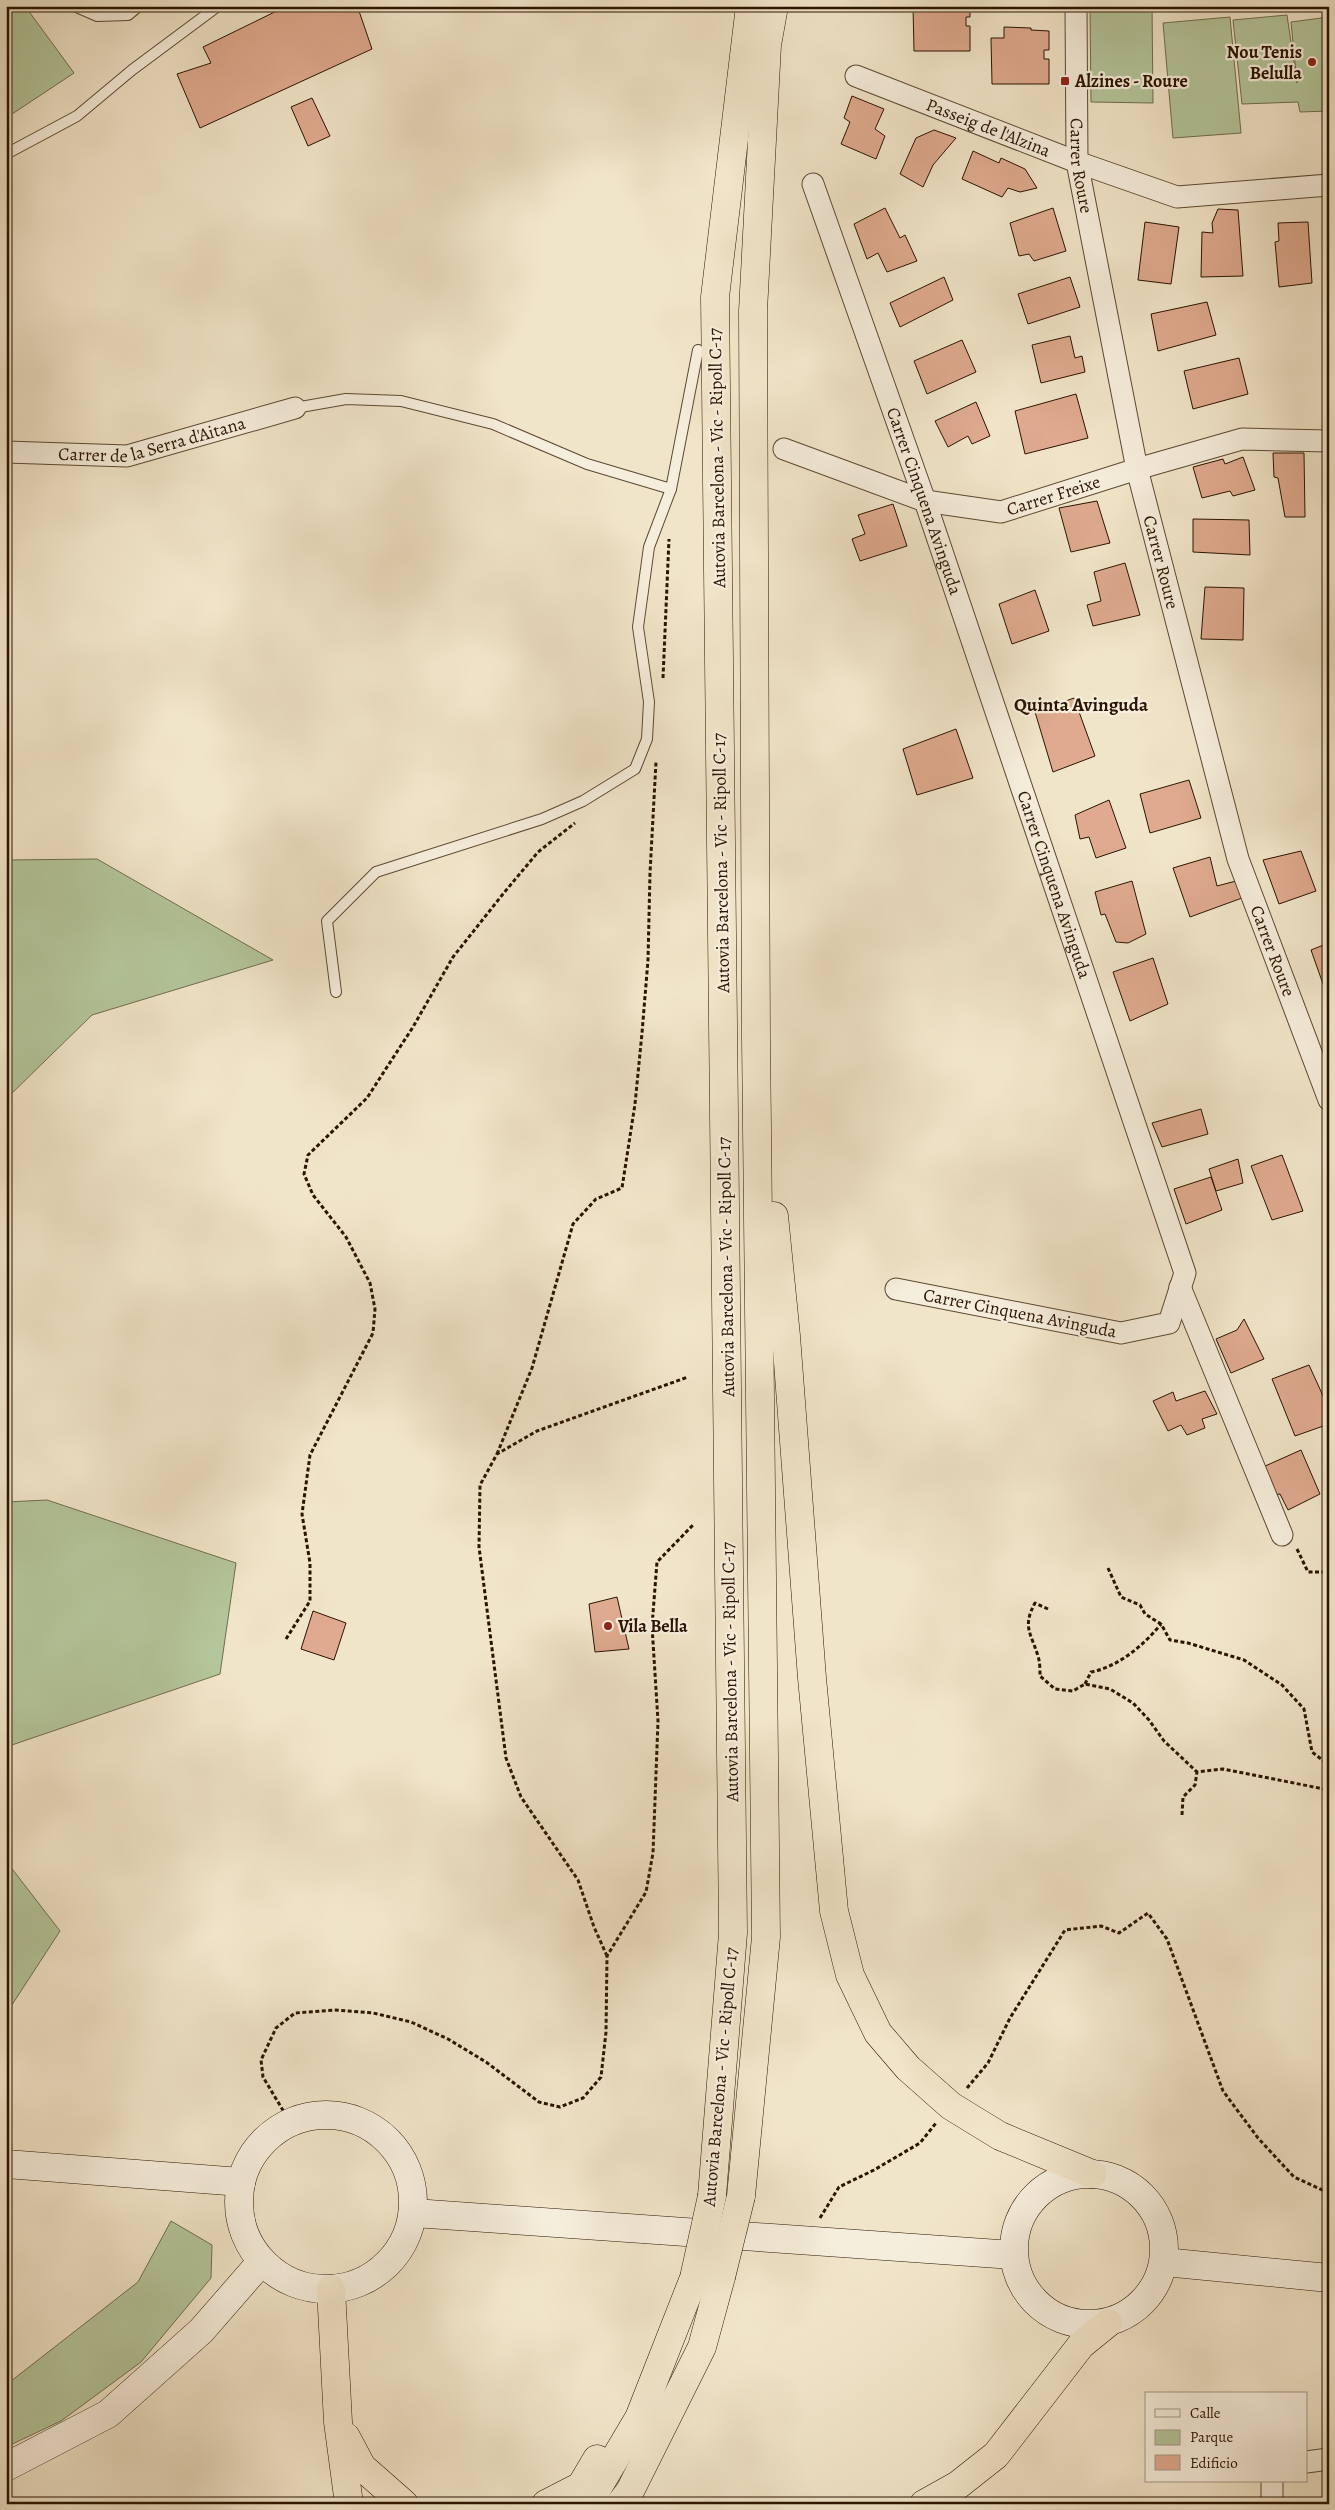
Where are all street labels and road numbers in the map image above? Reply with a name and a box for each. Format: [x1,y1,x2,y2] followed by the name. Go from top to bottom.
[923,92,1055,163] street label: Passeig de l'Alzina
[1065,118,1099,215] street label: Carrer Roure
[703,327,731,589] street label: Autovia Barcelona - Vic - Ripoll C-17
[881,404,968,598] street label: Carrer Cinquena Avinguda
[58,411,249,468] street label: Carrer de la Serra d'Aitana
[1004,469,1103,521] street label: Carrer Freixe
[1137,513,1185,612] street label: Carrer Roure
[707,732,735,994] street label: Autovia Barcelona - Vic - Ripoll C-17
[1011,788,1097,982] street label: Carrer Cinquena Avinguda
[1245,902,1301,1000] street label: Carrer Roure
[712,1136,740,1398] street label: Autovia Barcelona - Vic - Ripoll C-17
[921,1282,1119,1344] street label: Carrer Cinquena Avinguda
[716,1541,744,1803] street label: Autovia Barcelona - Vic - Ripoll C-17
[697,1946,743,2208] street label: Autovia Barcelona - Vic - Ripoll C-17

